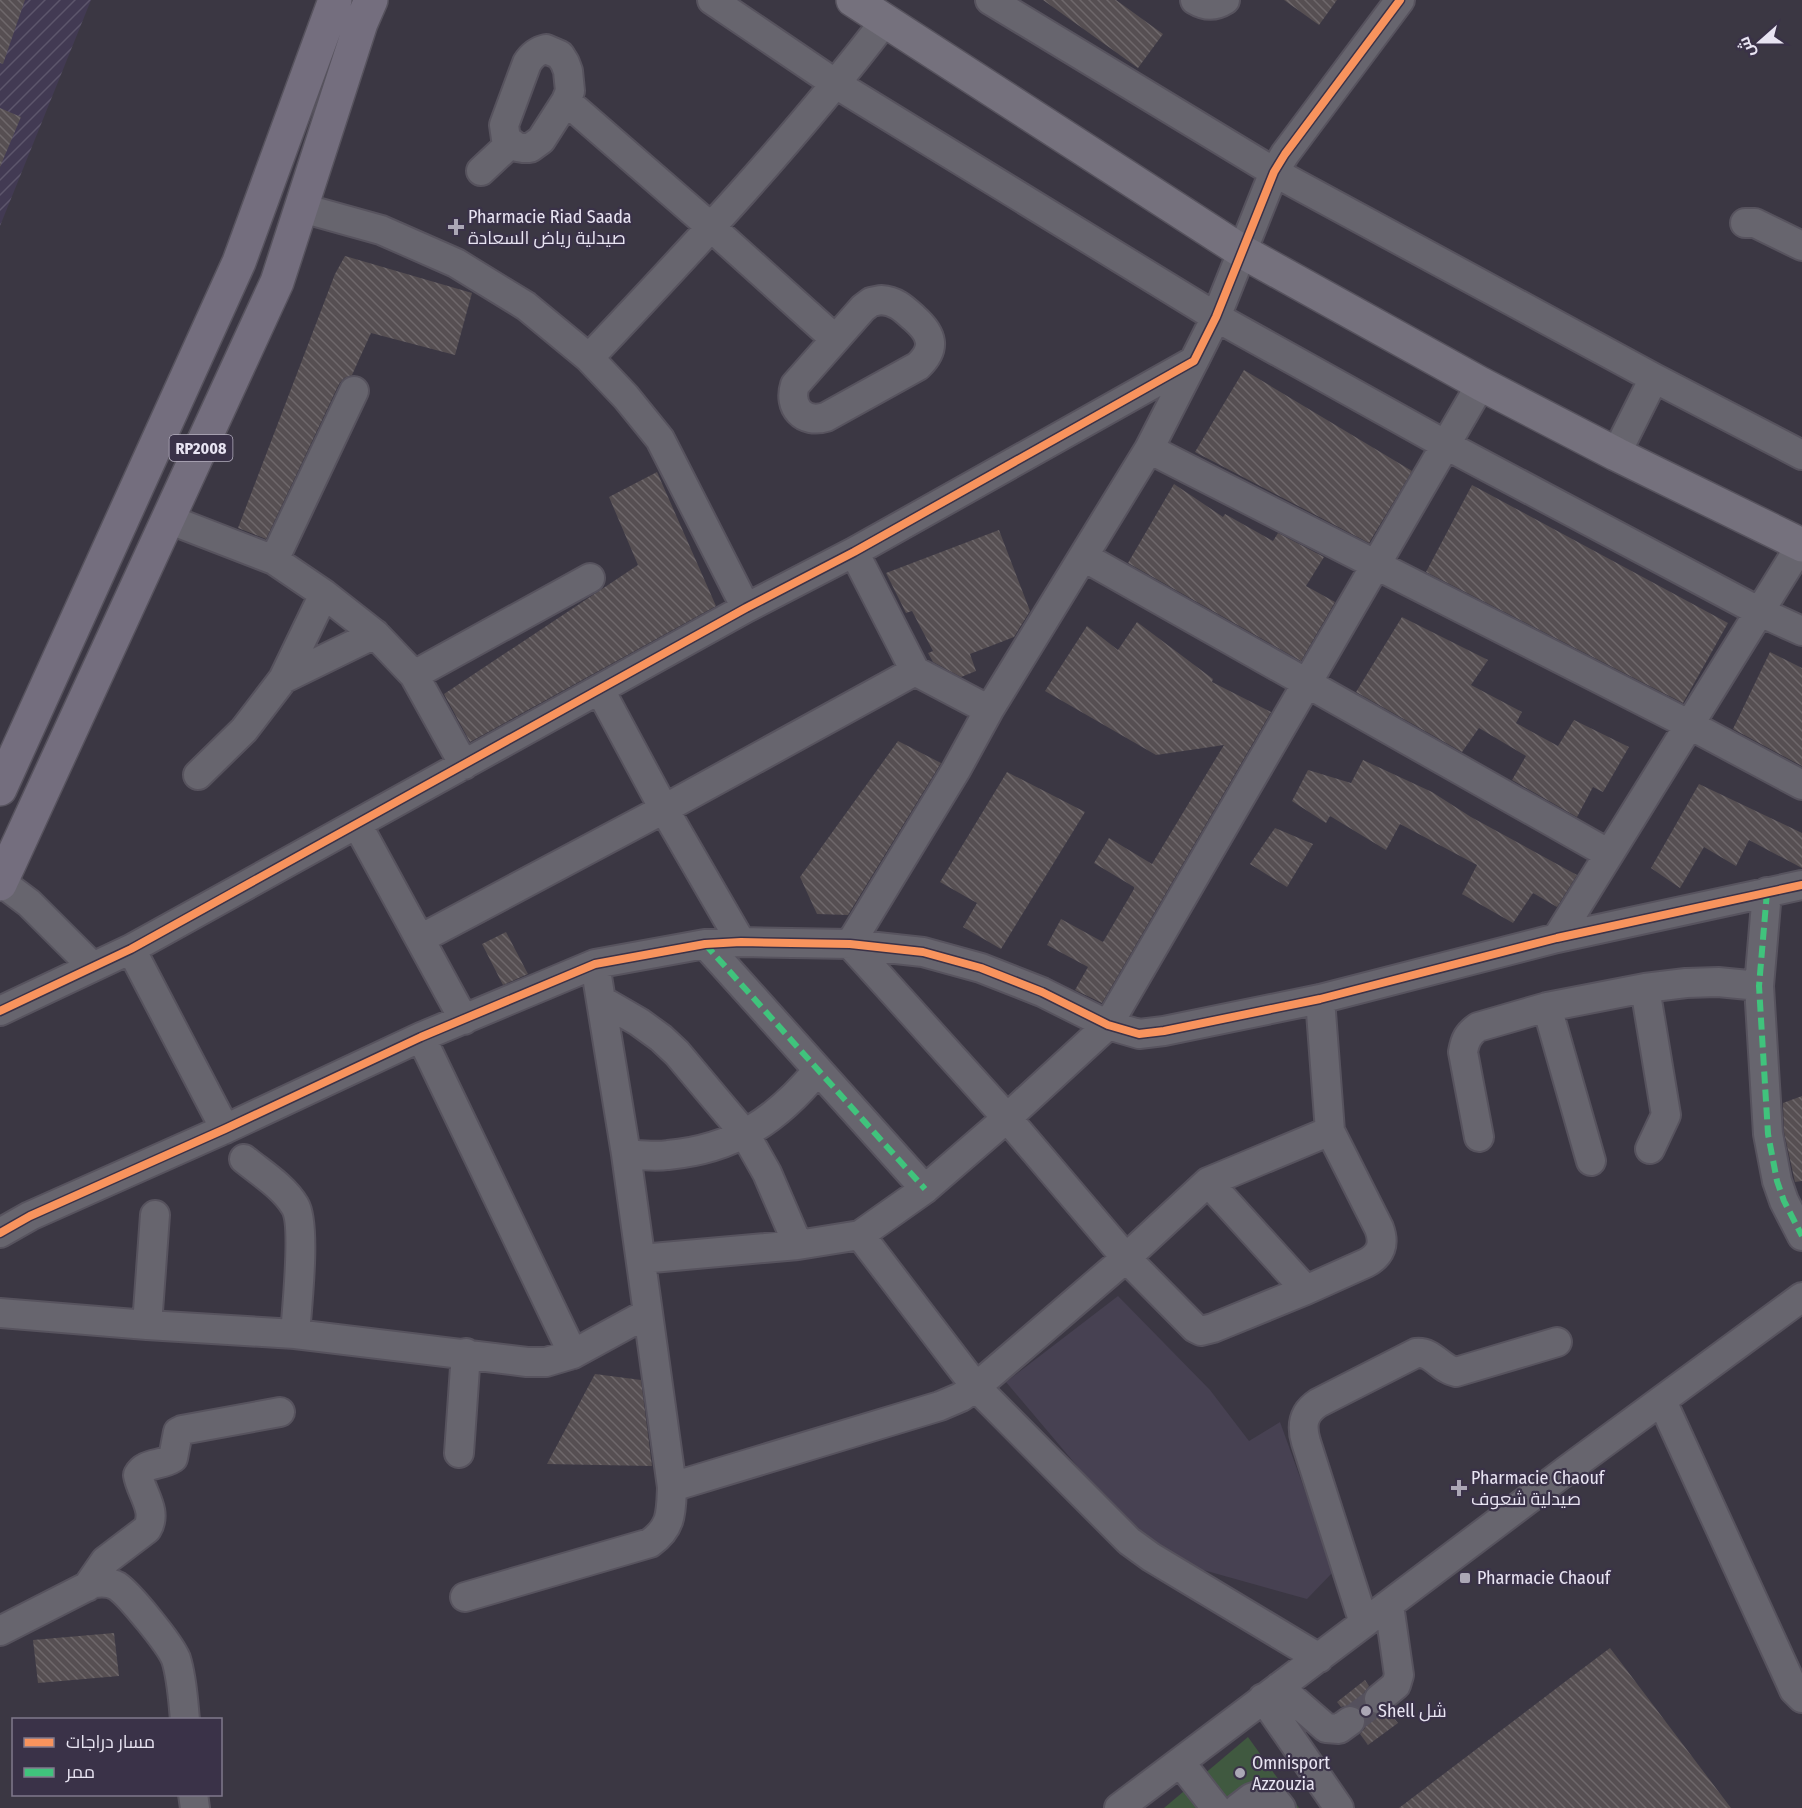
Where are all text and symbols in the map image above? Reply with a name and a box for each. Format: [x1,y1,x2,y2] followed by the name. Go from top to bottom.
[1730,12,1790,72] north arrow
[1734,34,1759,60] text: ش
[468,206,632,249] place label: Pharmacie Riad Saada صيدلية رياض السعادة
[449,220,463,234] marker: Pharmacie Riad Saada صيدلية رياض السعادة
[170,435,232,461] road number: RP2008
[1471,1467,1606,1510] place label: Pharmacie Chaouf صيدلية شعوف
[1452,1481,1466,1495] marker: Pharmacie Chaouf صيدلية شعوف
[1477,1567,1612,1589] place label: Pharmacie Chaouf
[1458,1571,1472,1585] marker: Pharmacie Chaouf
[1378,1700,1447,1722] place label: Shell شل
[1359,1704,1373,1718] marker: Shell شل
[12,1718,222,1796] legend
[66,1731,155,1753] text: مسار دراجات
[1252,1752,1330,1795] place label: Omnisport Azzouzia
[65,1761,95,1783] text: ممر
[1233,1766,1247,1780] marker: Omnisport Azzouzia

